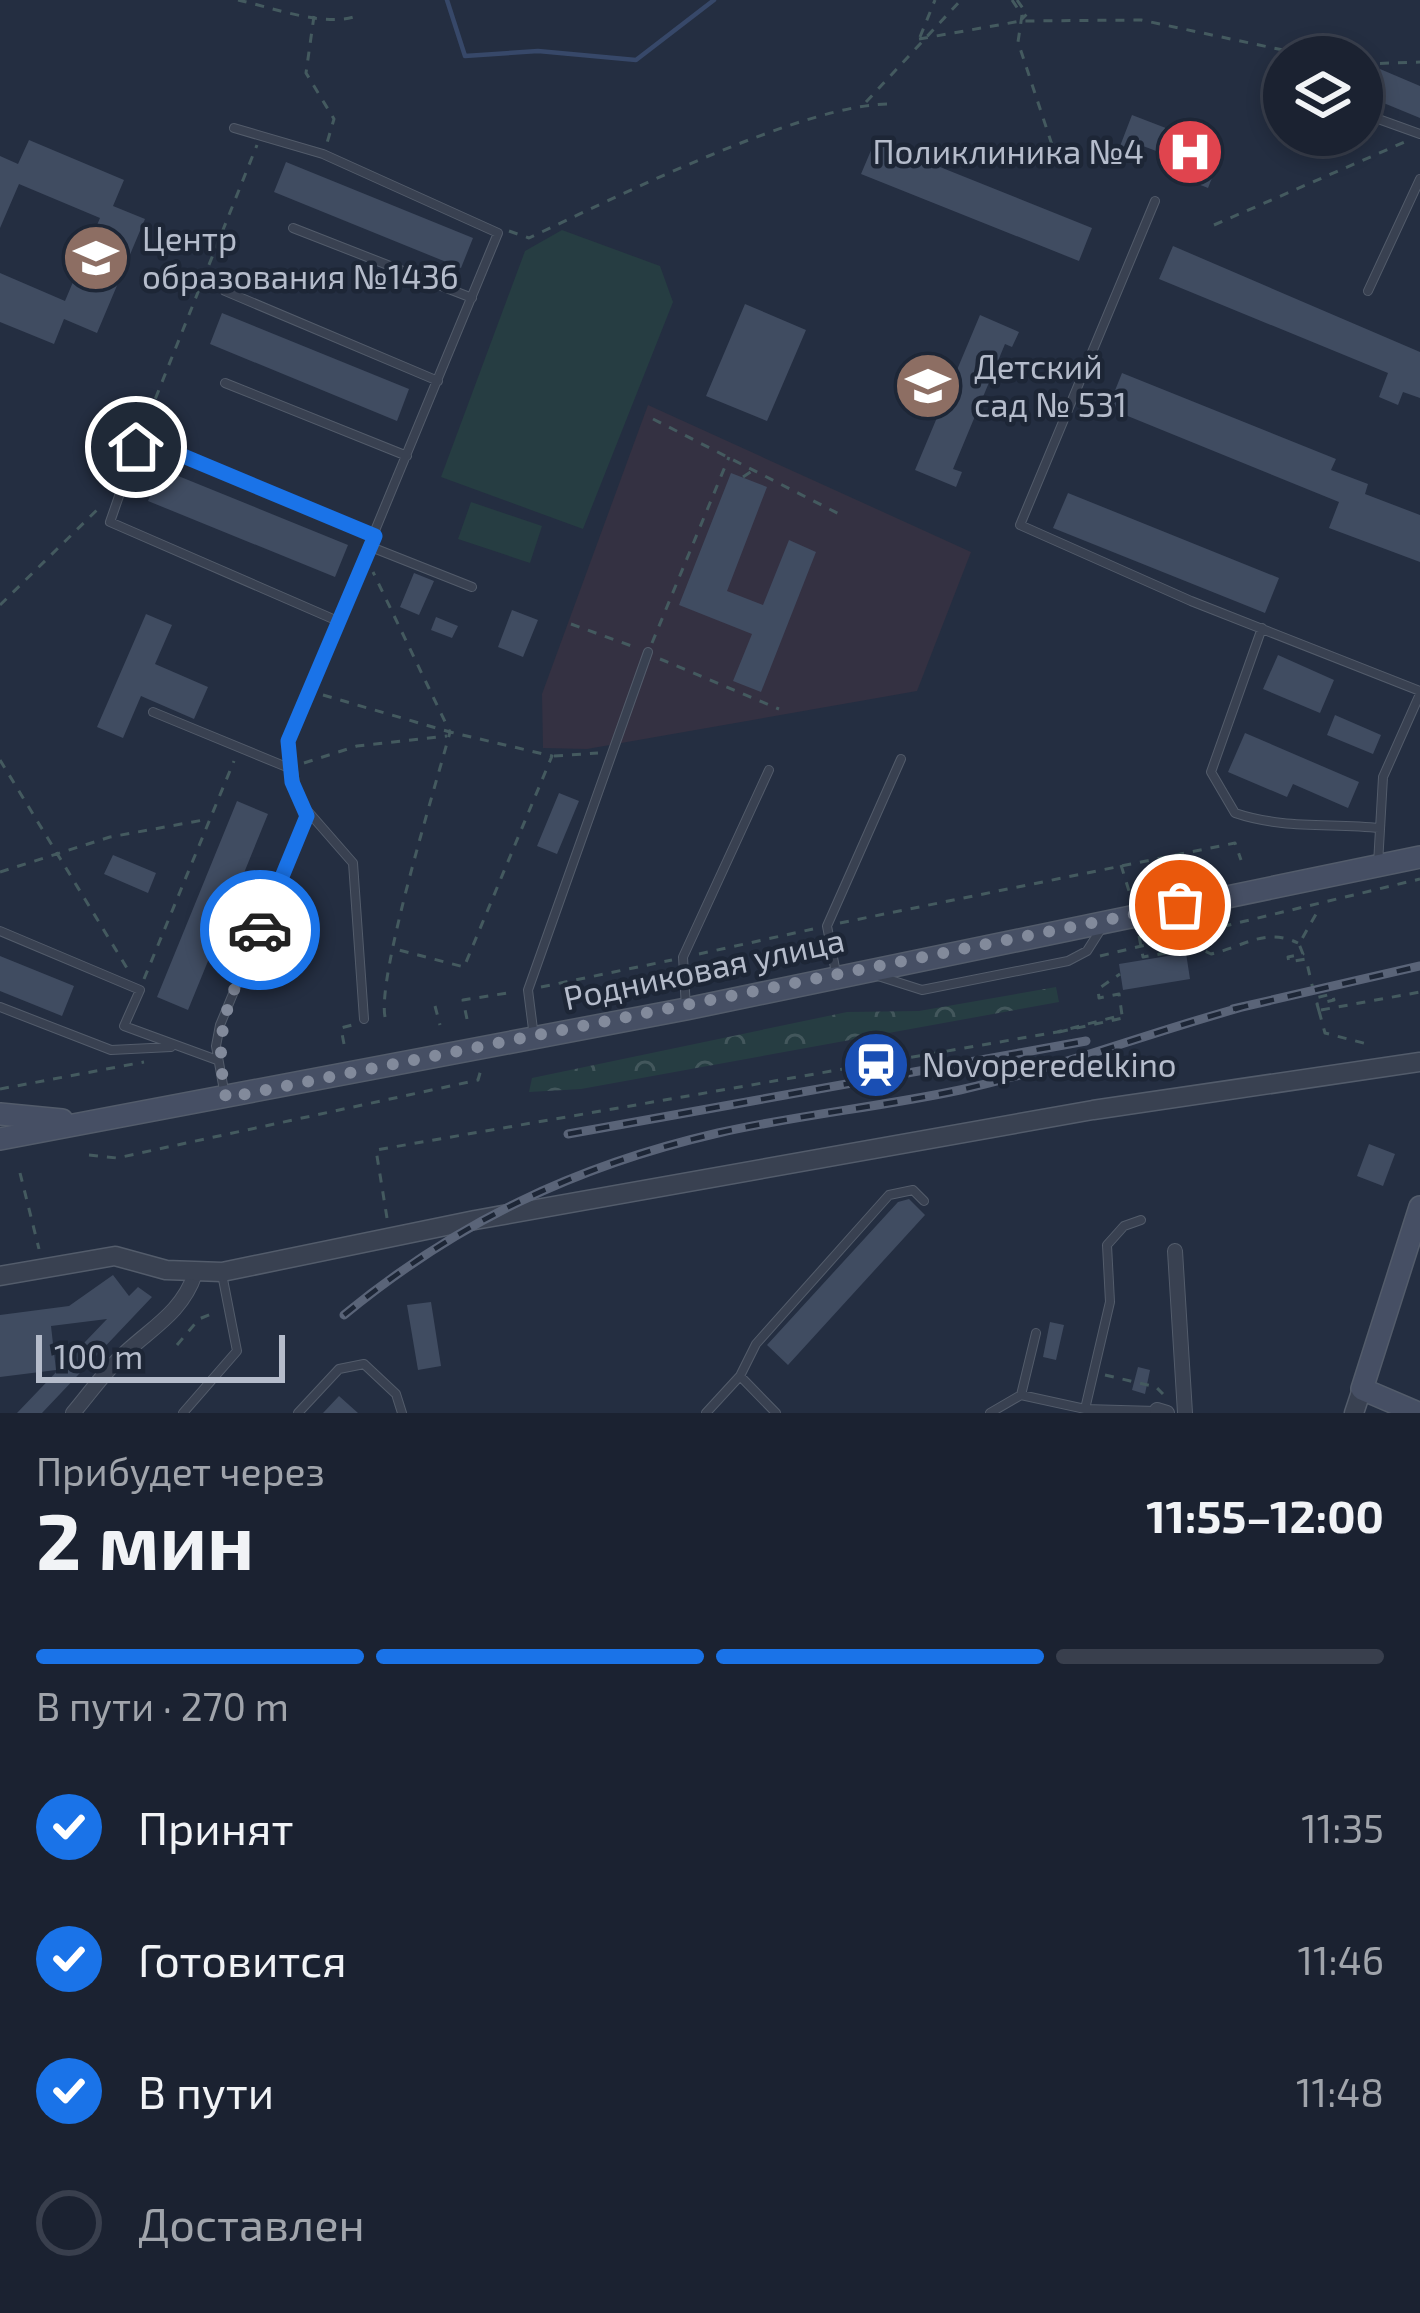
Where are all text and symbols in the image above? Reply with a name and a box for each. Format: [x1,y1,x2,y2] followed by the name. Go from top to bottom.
[1263,36,1383,156] map controls
[1263,36,1383,156] button: layers
[1155,117,1225,187] hospital icon: Поликлиника №4
[872,131,1144,171] place label: Поликлиника №4
[142,218,459,296] place label: Центр образования №1436
[61,223,131,293] school or university icon: Центр образования №1436
[974,346,1127,424] place label: Детский сад № 531
[893,351,963,421] school or university icon: Детский сад № 531
[85,396,187,498] pin
[103,414,169,480] icon: home
[1129,854,1231,956] pin
[200,870,320,990] courier
[1147,872,1213,938] icon: bag
[227,897,293,963] icon: car
[560,919,848,1018] street label: Родниковая улица
[841,1030,911,1100] station icon: Novoperedelkino
[922,1044,1177,1084] place label: Novoperedelkino
[36,1329,285,1382] scale bar
[54,1336,143,1376] text: 100 m
[36,1447,325,1494] text: Прибудет через
[1146,1488,1384,1542] text: 11:55–12:00
[36,1492,254,1586] text: 2 мин
[36,1682,289,1729] text: В пути · 270 m
[36,1794,102,1860] icon: check
[138,1800,293,1854] text: Принят
[1301,1804,1384,1851] text: 11:35
[36,1926,102,1992] icon: check
[138,1932,347,1986] text: Готовится
[1297,1936,1384,1983] text: 11:46
[36,2058,102,2124] icon: check
[138,2064,274,2118] text: В пути
[1296,2068,1384,2115] text: 11:48
[138,2196,365,2250] text: Доставлен

